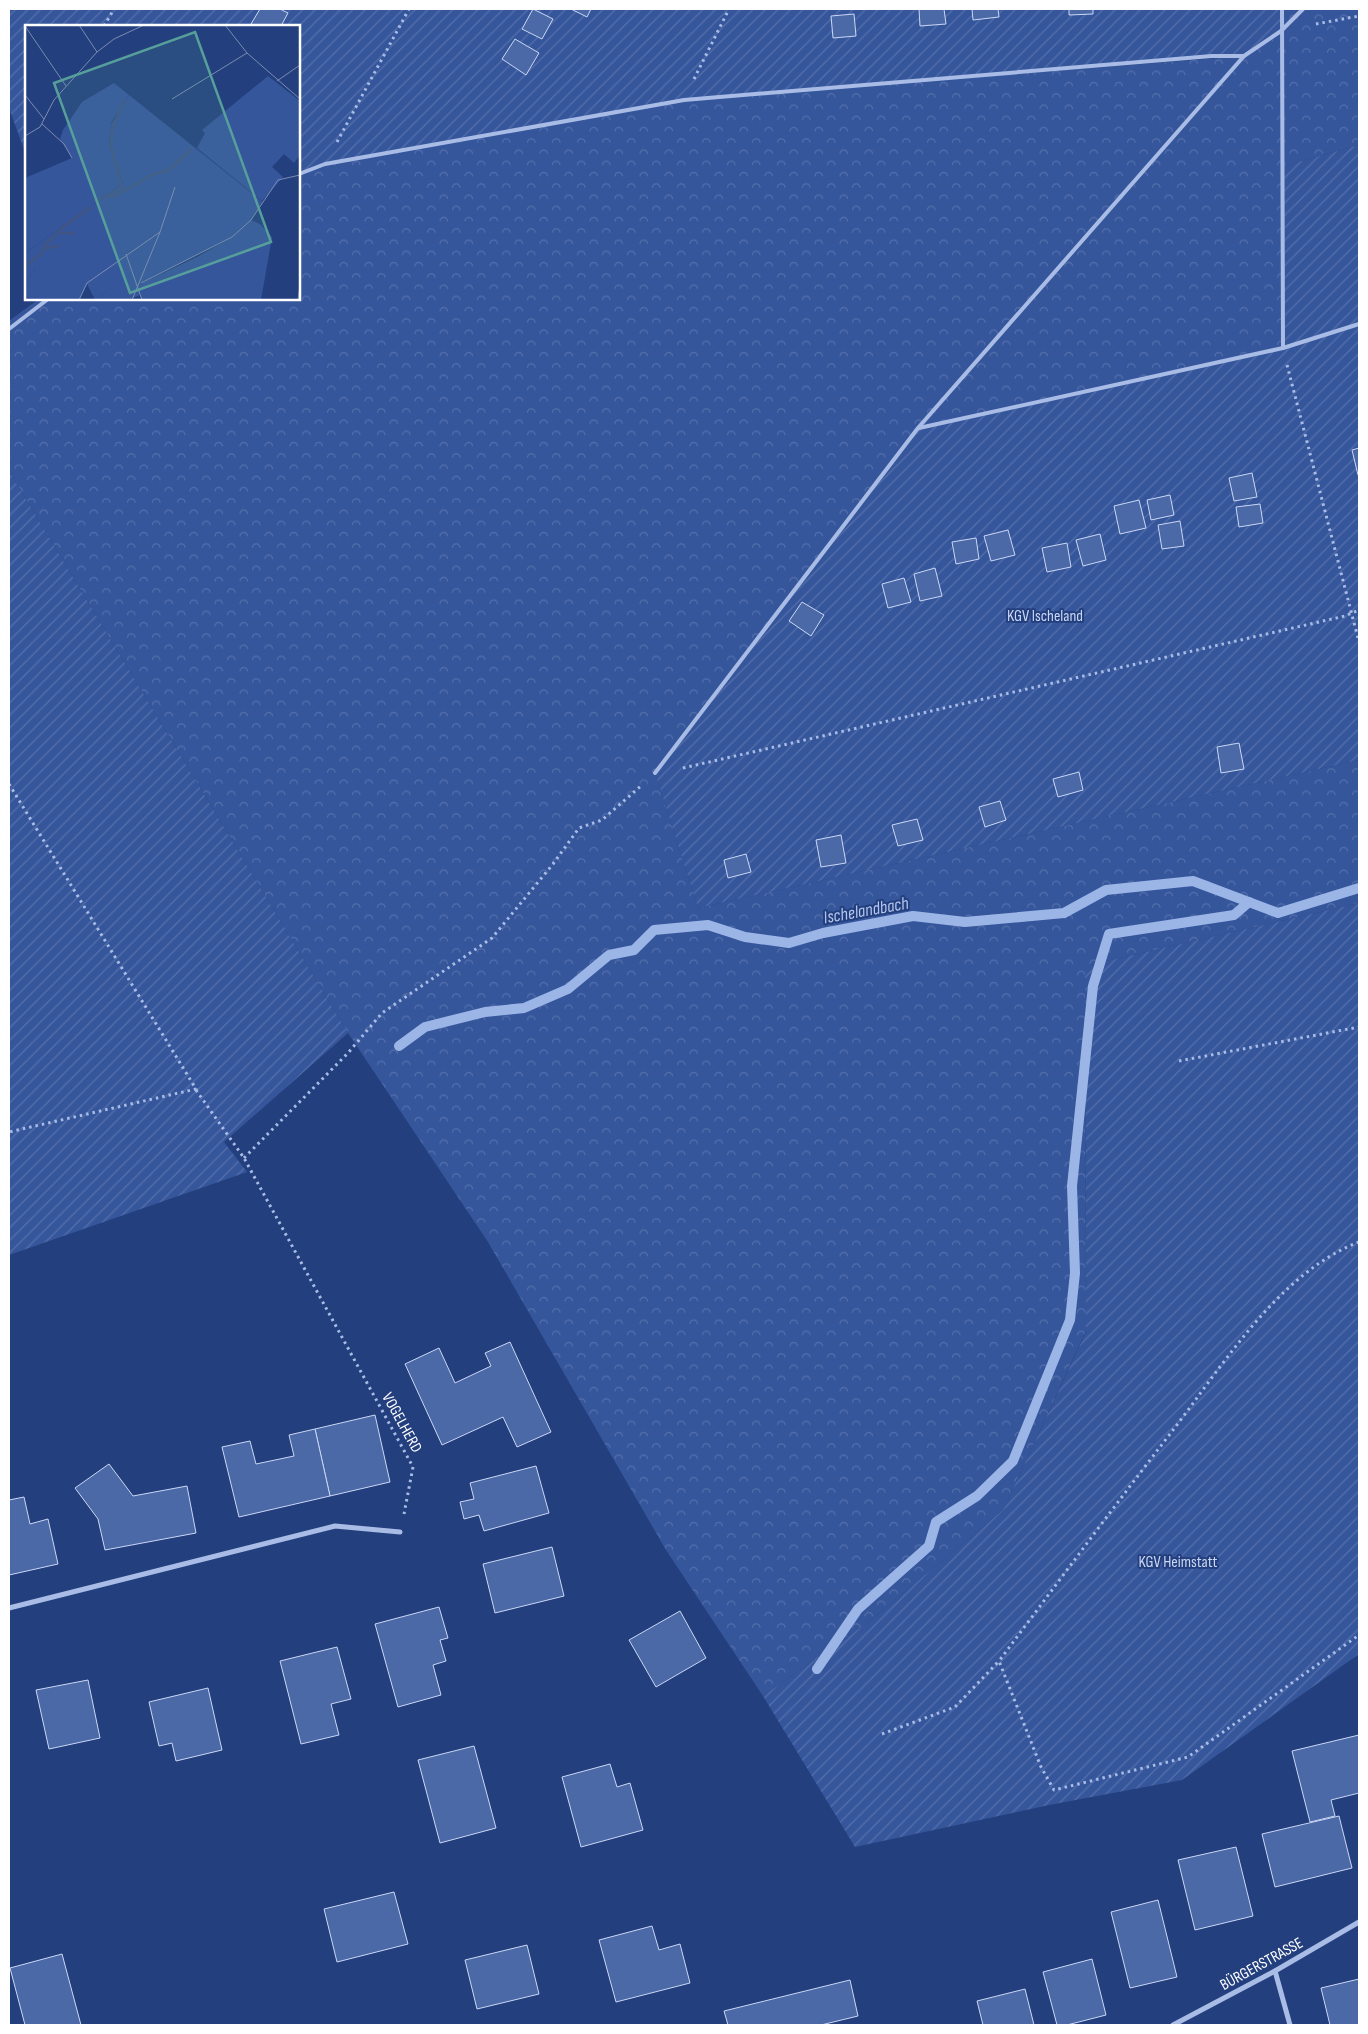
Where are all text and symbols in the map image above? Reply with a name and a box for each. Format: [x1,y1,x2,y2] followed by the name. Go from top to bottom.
[25,25,300,300] inset map
[1007,607,1083,626] park label: KGV Ischeland
[822,893,911,928] water label: Ischelandbach
[378,1389,426,1456] street label: VOGELHERD
[1139,1553,1218,1572] park label: KGV Heimstatt
[1217,1934,1306,1995] street label: BÜRGERSTRASSE

